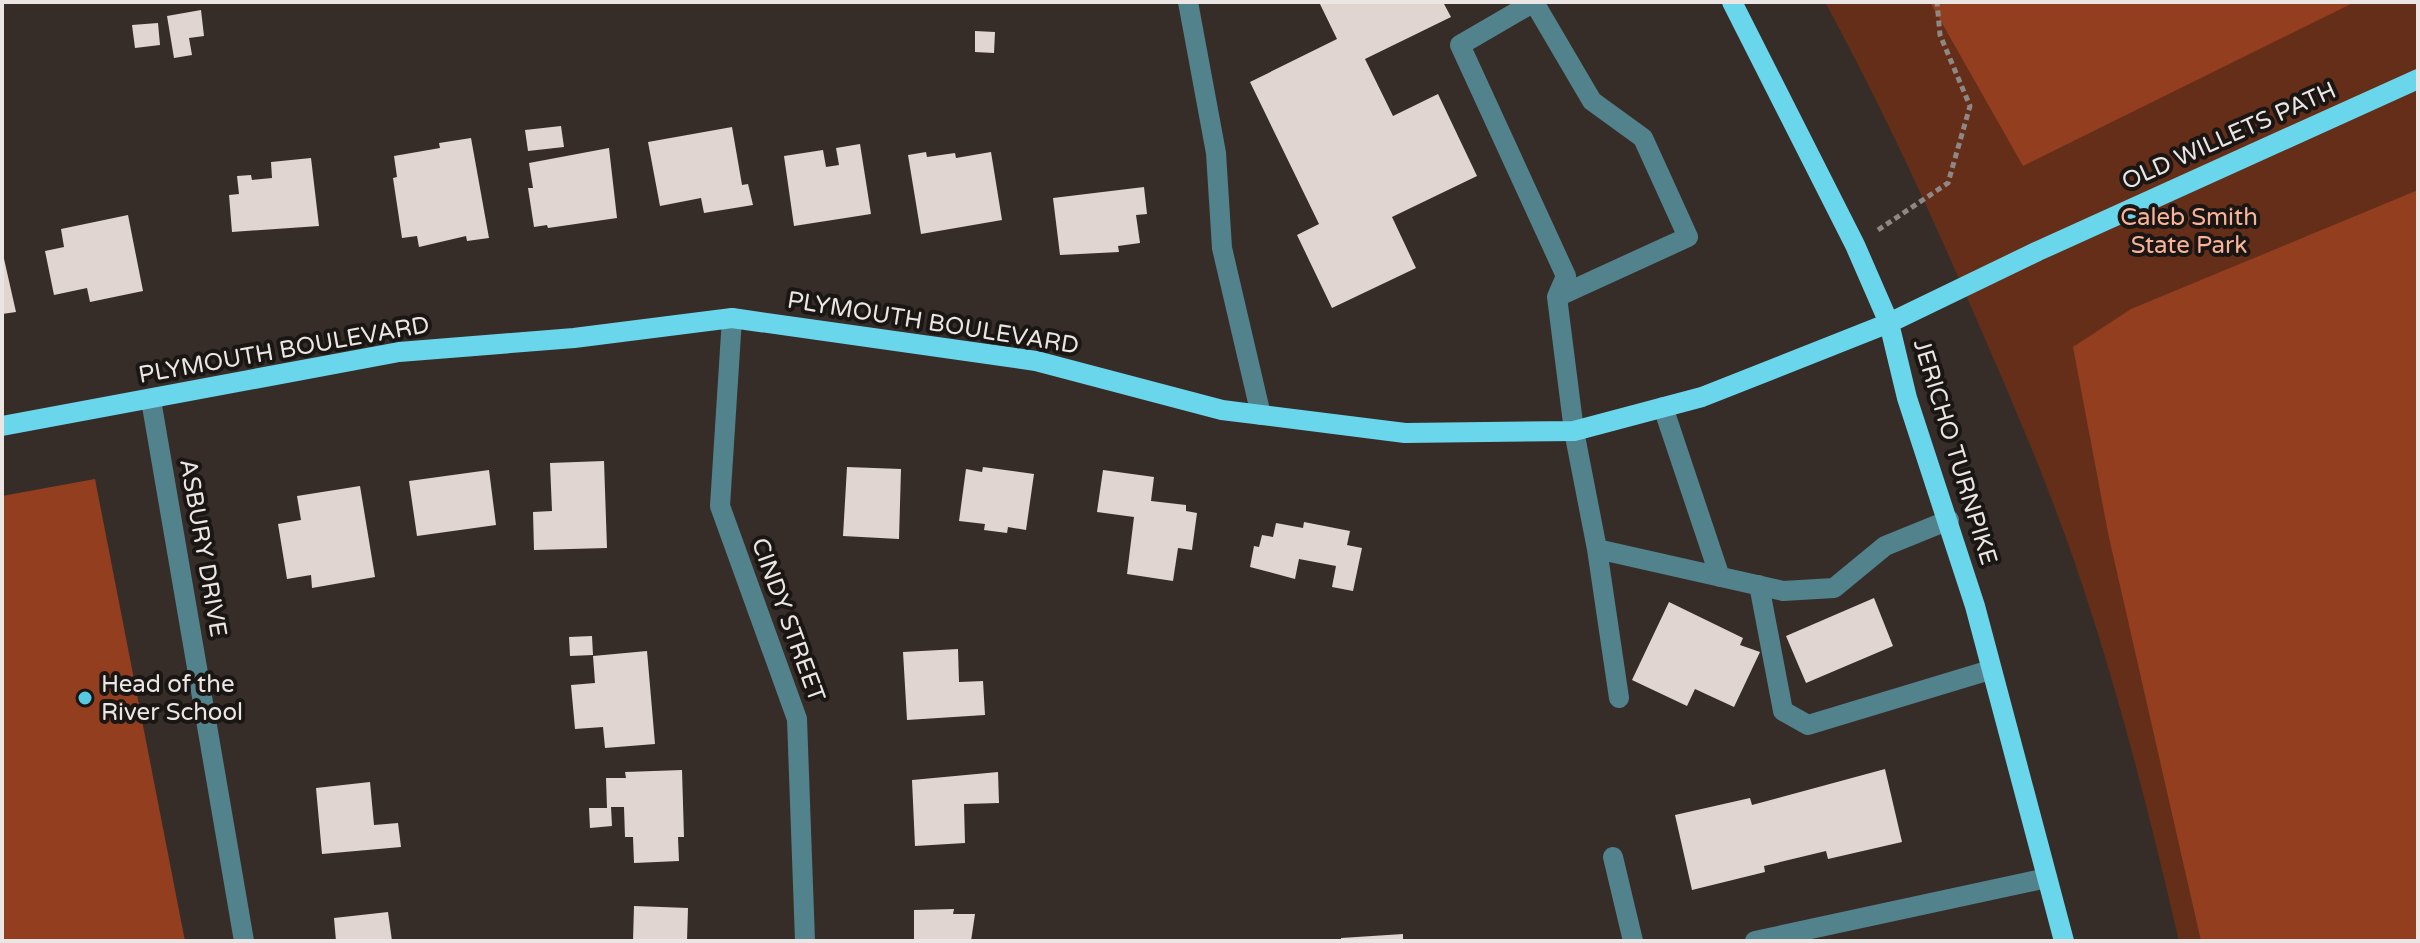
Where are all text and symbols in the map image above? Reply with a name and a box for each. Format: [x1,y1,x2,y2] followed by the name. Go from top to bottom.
[2117,76,2341,196] street label: OLD WILLETS PATH
[2120,203,2258,260] park label: Caleb Smith State Park
[785,286,1081,360] street label: PLYMOUTH BOULEVARD
[136,310,432,390] street label: PLYMOUTH BOULEVARD
[1907,336,2003,568] street label: JERICHO TURNPIKE
[173,457,233,639] street label: ASBURY DRIVE
[745,534,831,706] street label: CINDY STREET
[101,670,243,727] place label: Head of the River School
[76,689,94,707] marker: Head of the River School

